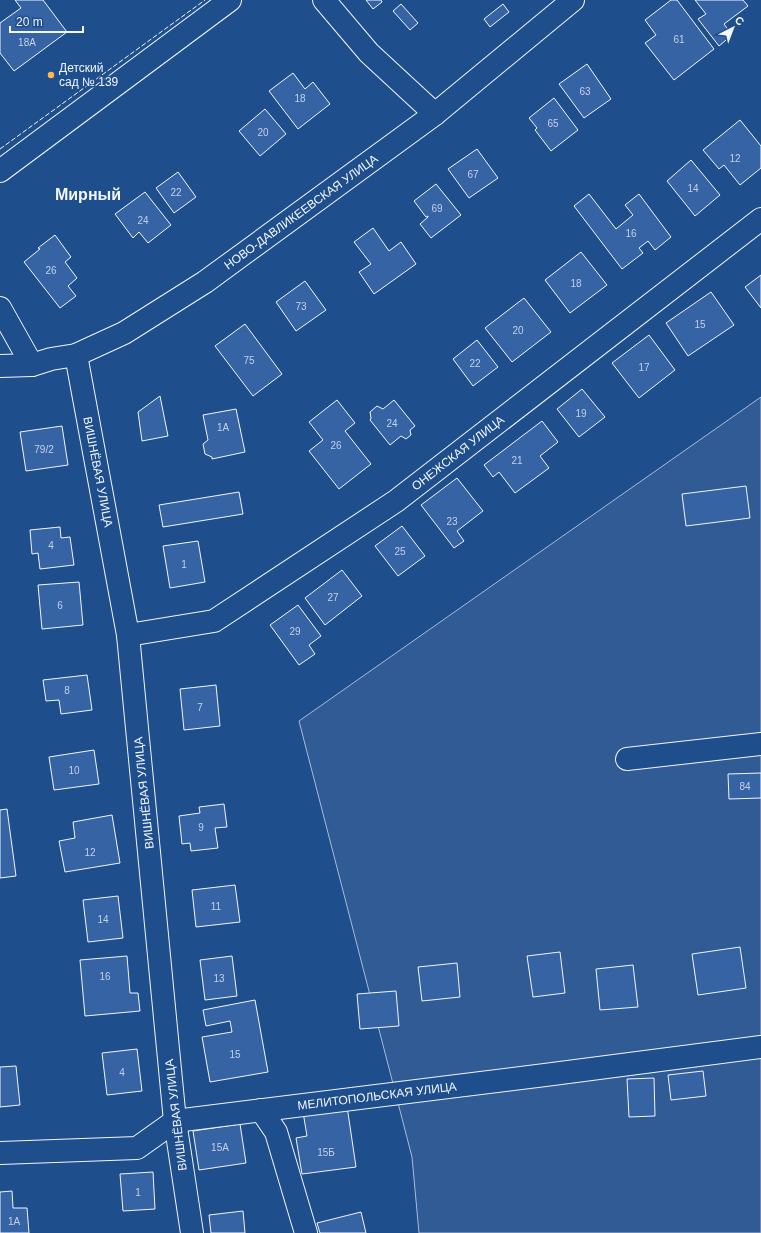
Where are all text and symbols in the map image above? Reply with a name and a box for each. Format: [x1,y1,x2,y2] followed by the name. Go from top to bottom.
[10,8,83,34] scale bar
[713,8,753,48] north arrow
[733,13,747,28] text: С
[16,15,43,29] text: 20 m
[673,34,685,45] house number: 61
[18,37,36,48] house number: 18А
[59,61,119,89] place label: Детский сад № 139
[46,70,56,80] marker: Детский сад № 139
[579,86,591,97] house number: 63
[294,93,306,104] house number: 18
[547,118,559,129] house number: 65
[257,127,269,138] house number: 20
[222,152,380,272] street label: НОВО-ДАВЛИКЕЕВСКАЯ УЛИЦА
[729,153,741,164] house number: 12
[467,169,479,180] house number: 67
[687,183,699,194] house number: 14
[55,186,121,203] district label: Мирный
[170,187,182,198] house number: 22
[431,203,443,214] house number: 69
[137,215,149,226] house number: 24
[625,228,637,239] house number: 16
[45,265,57,276] house number: 26
[570,278,582,289] house number: 18
[295,301,307,312] house number: 73
[694,319,706,330] house number: 15
[512,325,524,336] house number: 20
[243,355,255,366] house number: 75
[469,358,481,369] house number: 22
[638,362,650,373] house number: 17
[575,408,587,419] house number: 19
[409,413,507,493] street label: ОНЕЖСКАЯ УЛИЦА
[80,415,116,529] street label: ВИШНЁВАЯ УЛИЦА
[386,418,398,429] house number: 24
[217,422,229,433] house number: 1А
[330,440,342,451] house number: 26
[34,444,54,455] house number: 79/2
[511,455,523,466] house number: 21
[446,516,458,527] house number: 23
[48,540,54,551] house number: 4
[394,546,406,557] house number: 25
[181,559,187,570] house number: 1
[327,592,339,603] house number: 27
[57,600,63,611] house number: 6
[289,626,301,637] house number: 29
[64,685,70,696] house number: 8
[197,702,203,713] house number: 7
[131,736,157,850] street label: ВИШНЁВАЯ УЛИЦА
[68,765,80,776] house number: 10
[739,781,751,792] house number: 84
[198,822,204,833] house number: 9
[84,847,96,858] house number: 12
[211,901,222,912] house number: 11
[97,914,109,925] house number: 14
[99,971,111,982] house number: 16
[213,973,225,984] house number: 13
[229,1049,241,1060] house number: 15
[162,1058,190,1172] street label: ВИШНЁВАЯ УЛИЦА
[119,1067,125,1078] house number: 4
[297,1079,457,1113] street label: МЕЛИТОПОЛЬСКАЯ УЛИЦА
[211,1142,229,1153] house number: 15А
[317,1147,335,1158] house number: 15Б
[135,1187,141,1198] house number: 1
[8,1216,20,1227] house number: 1А

